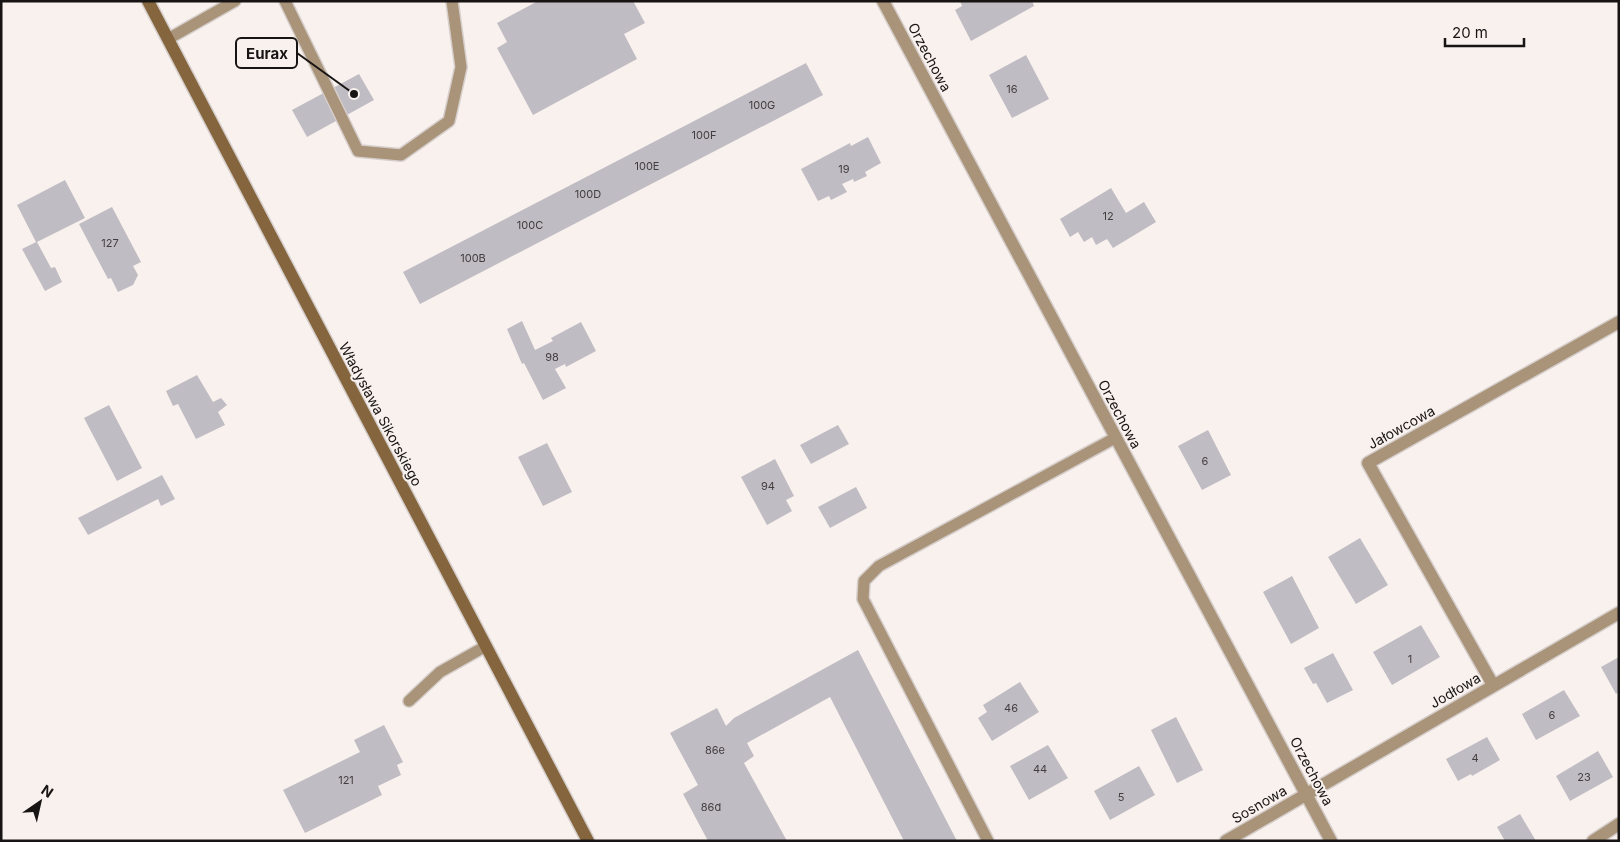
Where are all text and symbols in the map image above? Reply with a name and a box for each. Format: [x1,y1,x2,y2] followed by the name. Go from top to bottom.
[1445,15,1524,47] scale bar
[905,20,955,94] street label: Orzechowa
[1452,23,1488,42] text: 20 m
[236,38,297,68] callout: Eurax
[246,44,288,63] text: Eurax
[1006,82,1018,96] house number: 16
[749,98,775,112] house number: 100G
[692,128,716,142] house number: 100F
[635,159,659,173] house number: 100E
[838,162,850,176] house number: 19
[575,187,601,201] house number: 100D
[1102,209,1114,223] house number: 12
[517,218,543,232] house number: 100C
[101,236,119,250] house number: 127
[460,251,486,265] house number: 100B
[336,339,426,489] street label: Władysława Sikorskiego
[545,350,559,364] house number: 98
[1095,377,1145,451] street label: Orzechowa
[1364,402,1438,452] street label: Jałowcowa
[1202,454,1209,468] house number: 6
[761,479,775,493] house number: 94
[1408,652,1412,666] house number: 1
[1427,669,1483,711] street label: Jodłowa
[1004,701,1018,715] house number: 46
[1549,708,1556,722] house number: 6
[1287,734,1337,808] street label: Orzechowa
[705,743,725,757] house number: 86e
[1471,751,1479,765] house number: 4
[1033,762,1047,776] house number: 44
[1577,770,1591,784] house number: 23
[338,773,354,787] house number: 121
[15,777,65,827] north arrow
[38,781,57,801] text: N
[1229,782,1289,826] street label: Sosnowa
[1118,790,1125,804] house number: 5
[701,800,721,814] house number: 86d

